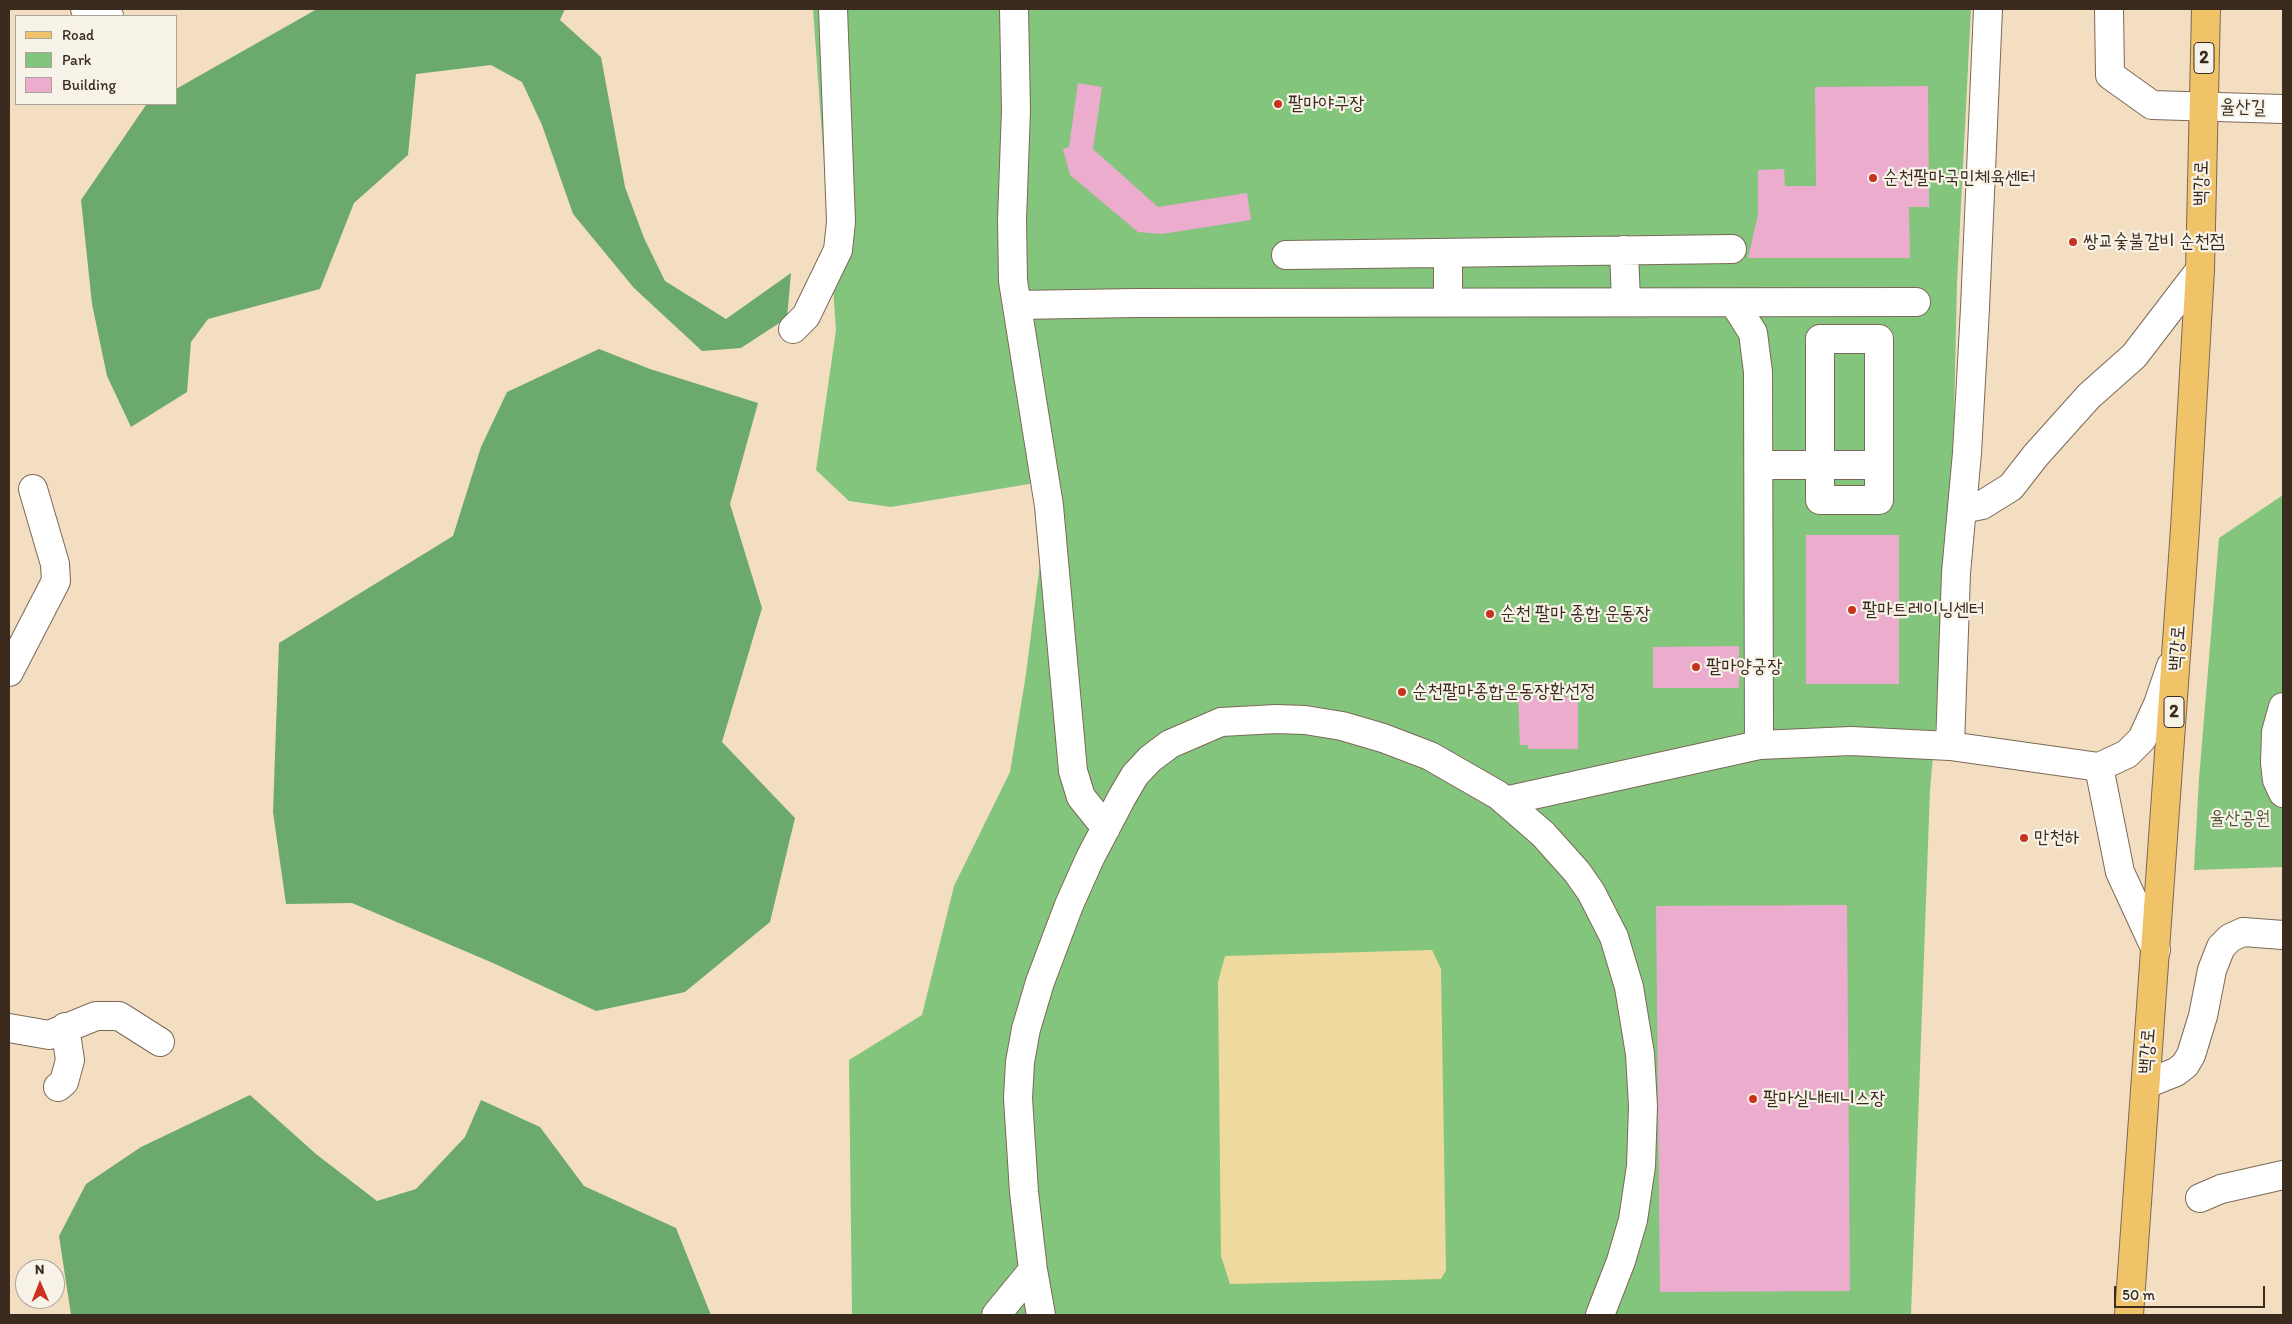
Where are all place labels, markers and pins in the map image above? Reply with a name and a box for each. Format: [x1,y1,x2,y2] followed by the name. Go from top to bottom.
[1288,93,1364,115] place label: 팔마야구장
[1272,98,1284,110] marker: 팔마야구장
[1883,167,2036,189] place label: 순천팔마국민체육센터
[1867,172,1879,184] marker: 순천팔마국민체육센터
[2083,231,2225,253] place label: 쌍교숯불갈비 순천점
[2067,236,2079,248] marker: 쌍교숯불갈비 순천점
[1862,599,1984,621] place label: 팔마트레이닝센터
[1500,603,1650,625] place label: 순천 팔마 종합 운동장
[1846,604,1858,616] marker: 팔마트레이닝센터
[1484,608,1496,620] marker: 순천 팔마 종합 운동장
[1706,656,1782,678] place label: 팔마양궁장
[1690,661,1702,673] marker: 팔마양궁장
[1412,681,1595,703] place label: 순천팔마종합운동장환선정
[1396,686,1408,698] marker: 순천팔마종합운동장환선정
[2034,827,2080,849] place label: 만천하
[2018,832,2030,844] marker: 만천하
[1763,1088,1885,1110] place label: 팔마실내테니스장
[1747,1093,1759,1105] marker: 팔마실내테니스장

